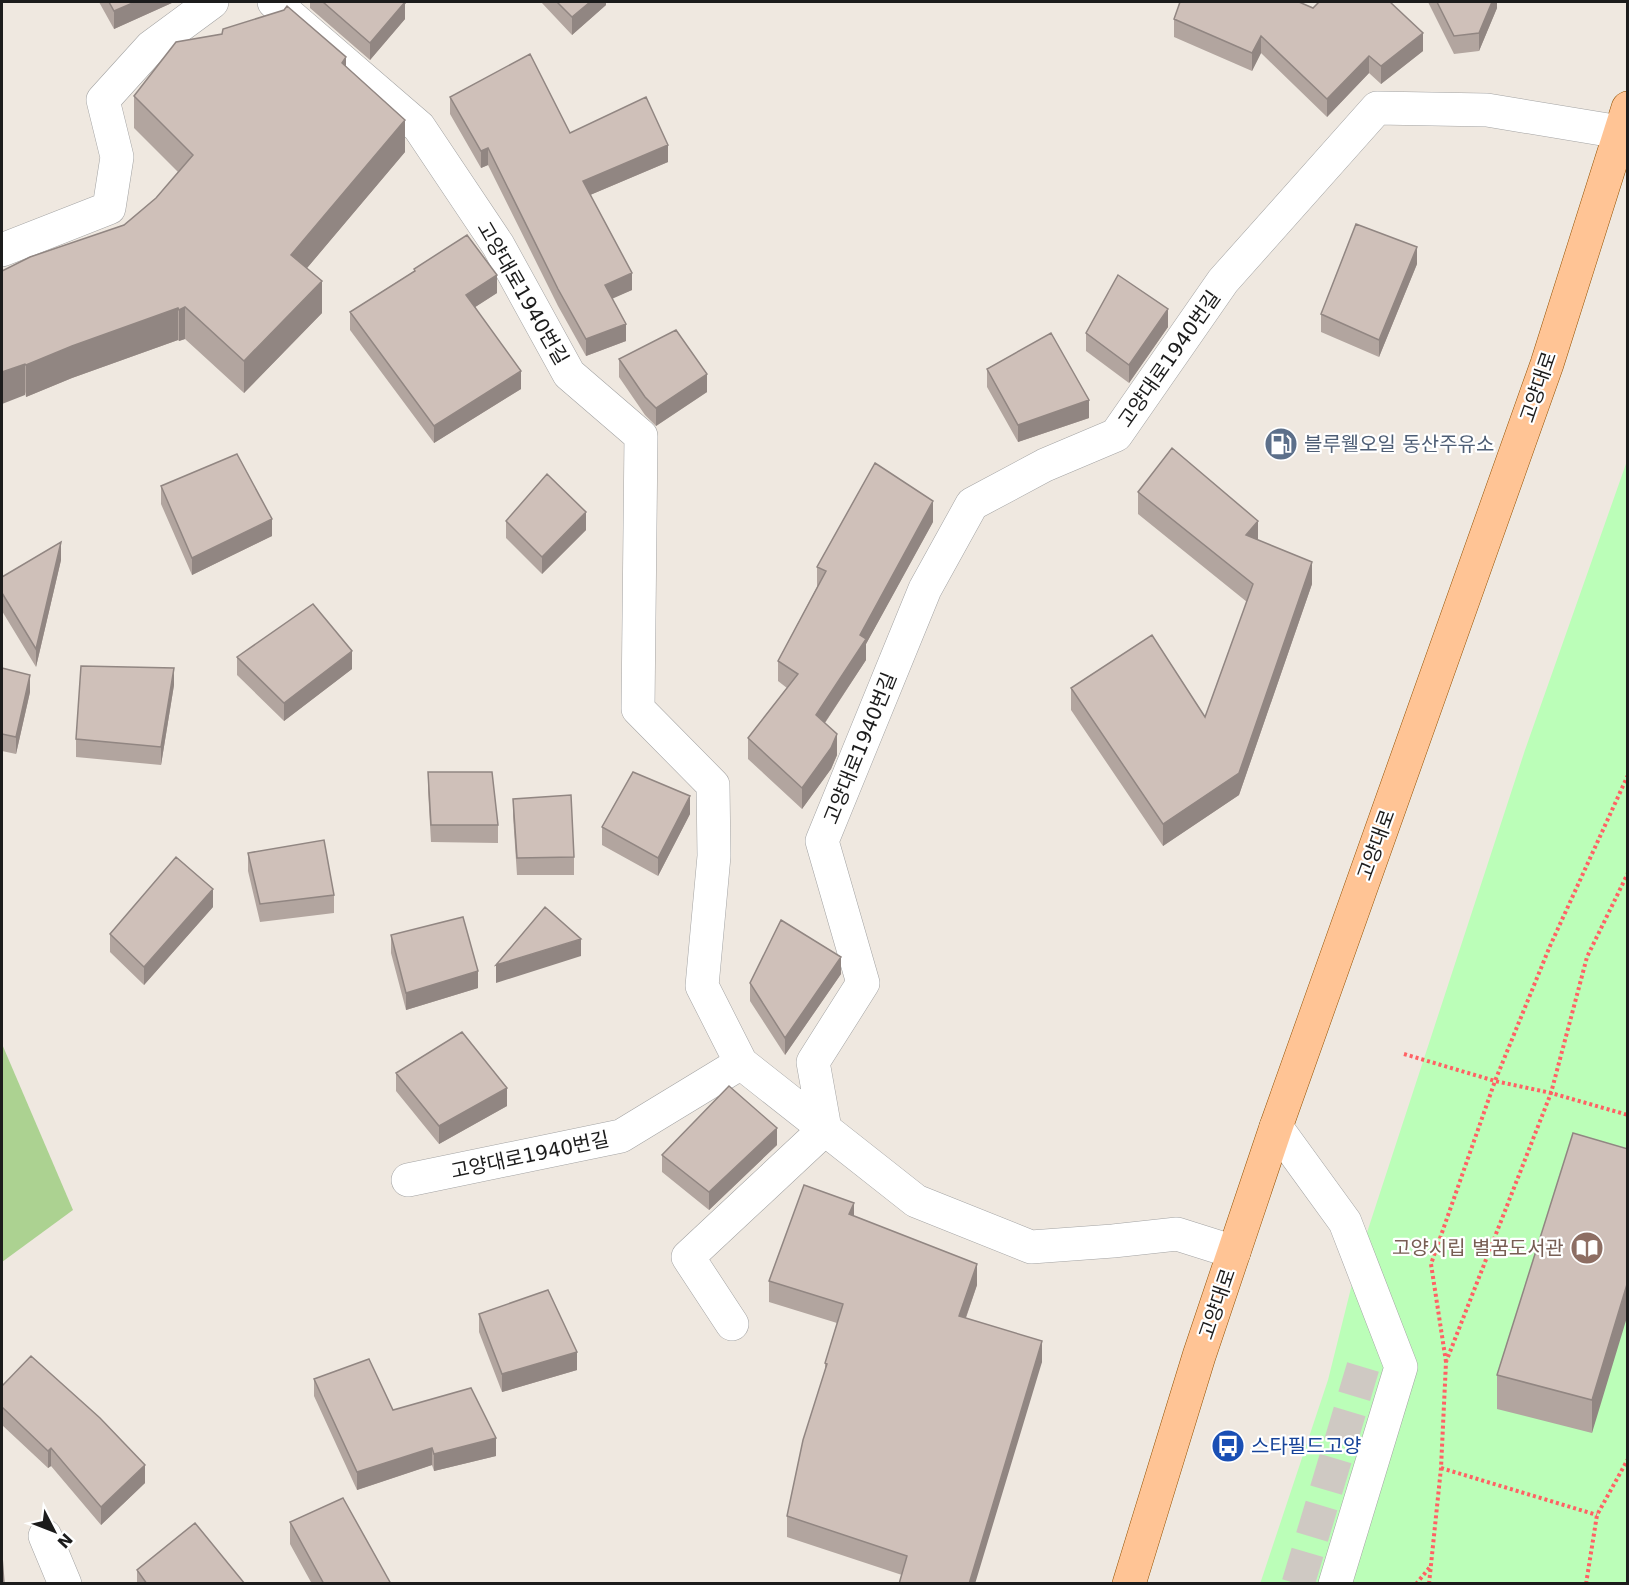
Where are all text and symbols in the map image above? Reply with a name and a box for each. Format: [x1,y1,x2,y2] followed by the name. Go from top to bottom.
[472,217,574,369] street label: 고양대로1940번길
[1113,286,1225,432] street label: 고양대로1940번길
[1515,348,1561,426] street label: 고양대로
[1263,426,1299,462] fuel station icon: 블루웰오일 동산주유소
[1304,432,1494,456] place label: 블루웰오일 동산주유소
[819,669,901,827] street label: 고양대로1940번길
[1352,806,1400,884] street label: 고양대로
[449,1126,611,1184] street label: 고양대로1940번길
[1569,1230,1605,1266] library icon: 고양시립 별꿈도서관
[1392,1236,1564,1260] place label: 고양시립 별꿈도서관
[1194,1265,1240,1343] street label: 고양대로
[1210,1428,1246,1464] bus stop icon: 스타필드고양
[1251,1434,1361,1458] place label: 스타필드고양
[24,1501,84,1561] north arrow
[53,1529,76,1552] text: N

